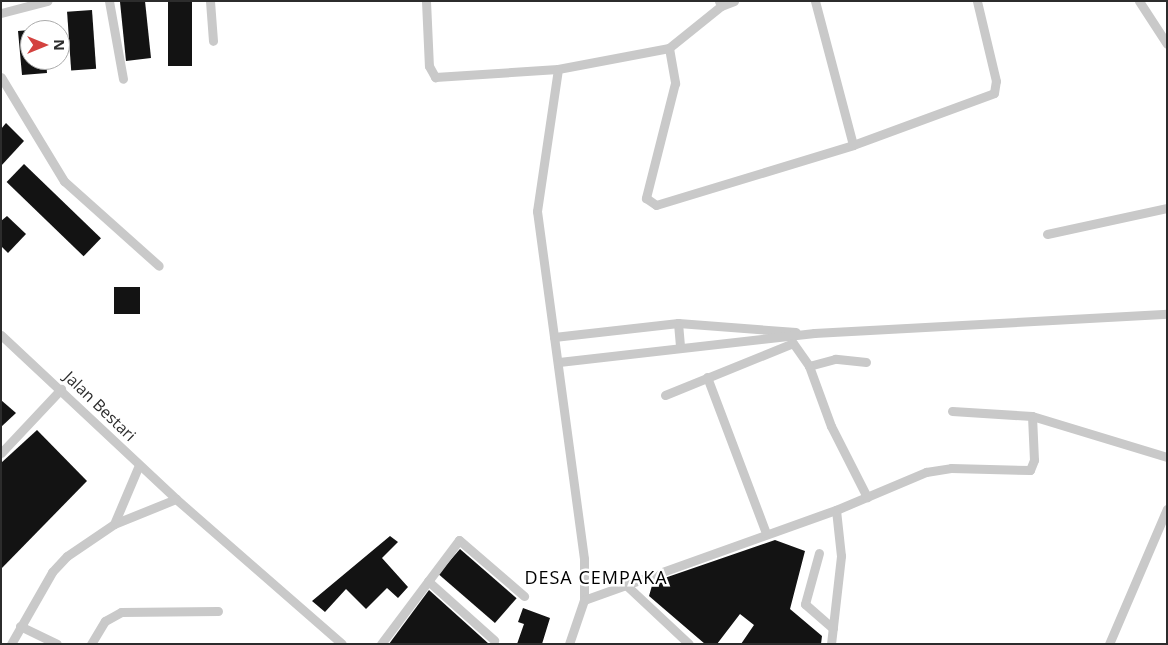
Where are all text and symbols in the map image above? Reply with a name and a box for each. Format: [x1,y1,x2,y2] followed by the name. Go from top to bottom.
[20,20,70,70] north arrow
[50,39,69,51] text: N
[60,367,140,445] street label: Jalan Bestari
[523,566,669,588] district label: DESA CEMPAKA

